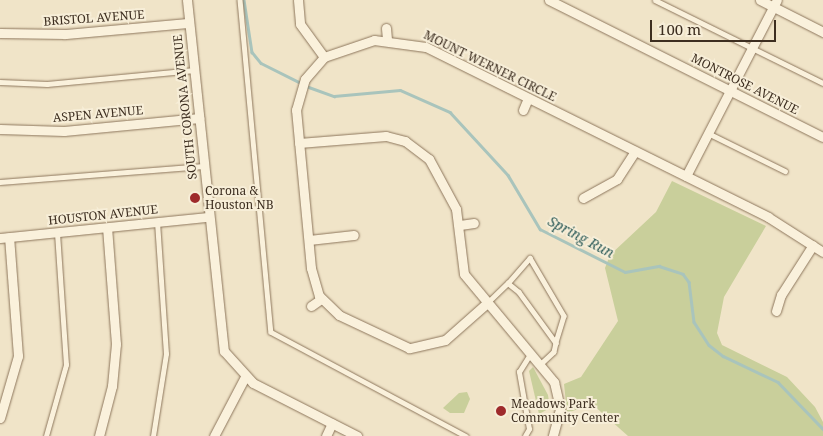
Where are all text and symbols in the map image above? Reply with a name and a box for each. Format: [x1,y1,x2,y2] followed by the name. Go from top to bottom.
[43,7,145,29] street label: BRISTOL AVENUE
[653,10,779,42] scale bar
[658,19,701,39] text: 100 m
[421,28,559,104] street label: MOUNT WERNER CIRCLE
[170,34,200,180] street label: SOUTH CORONA AVENUE
[689,51,801,117] street label: MONTROSE AVENUE
[52,103,144,125] street label: ASPEN AVENUE
[205,184,273,212] place label: Corona & Houston NB
[189,192,201,204] marker: Corona & Houston NB
[48,202,158,228] street label: HOUSTON AVENUE
[545,213,617,261] water label: Spring Run
[511,397,619,425] place label: Meadows Park Community Center
[495,405,507,417] marker: Meadows Park Community Center

